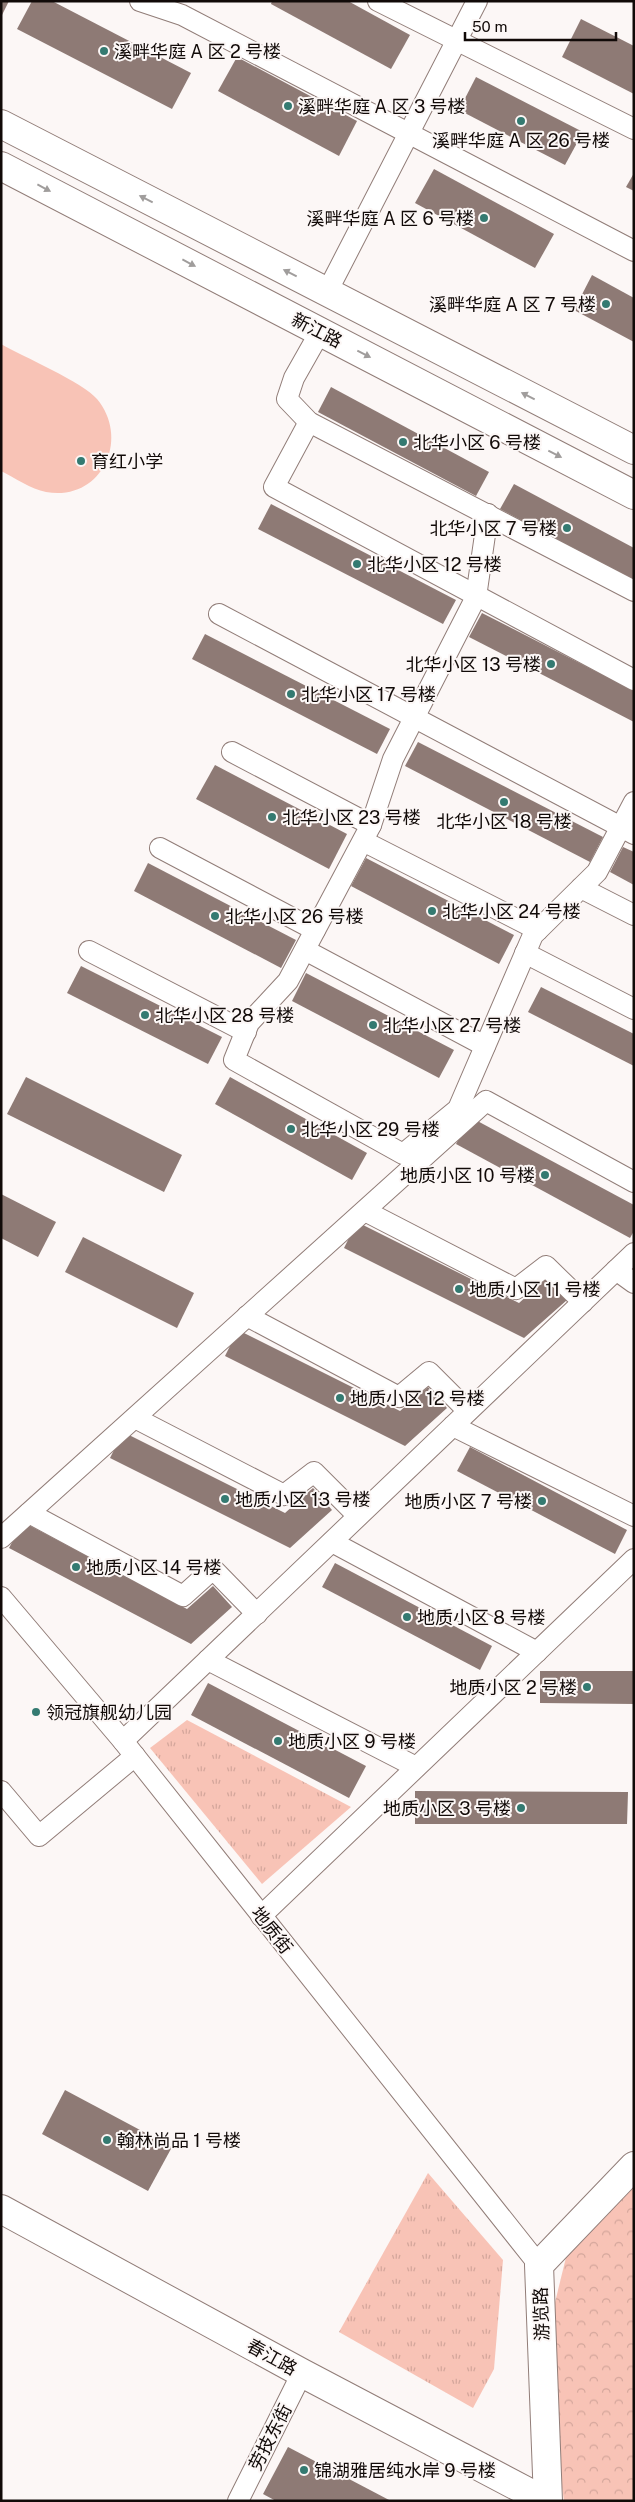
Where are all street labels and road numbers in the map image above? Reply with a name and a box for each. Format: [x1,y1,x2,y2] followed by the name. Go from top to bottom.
[288,308,346,352] street label: 新江路
[247,1902,297,1958] street label: 地质街
[530,2287,552,2341] street label: 游览路
[243,2335,301,2379] street label: 春江路
[244,2400,296,2474] street label: 劳技东街

